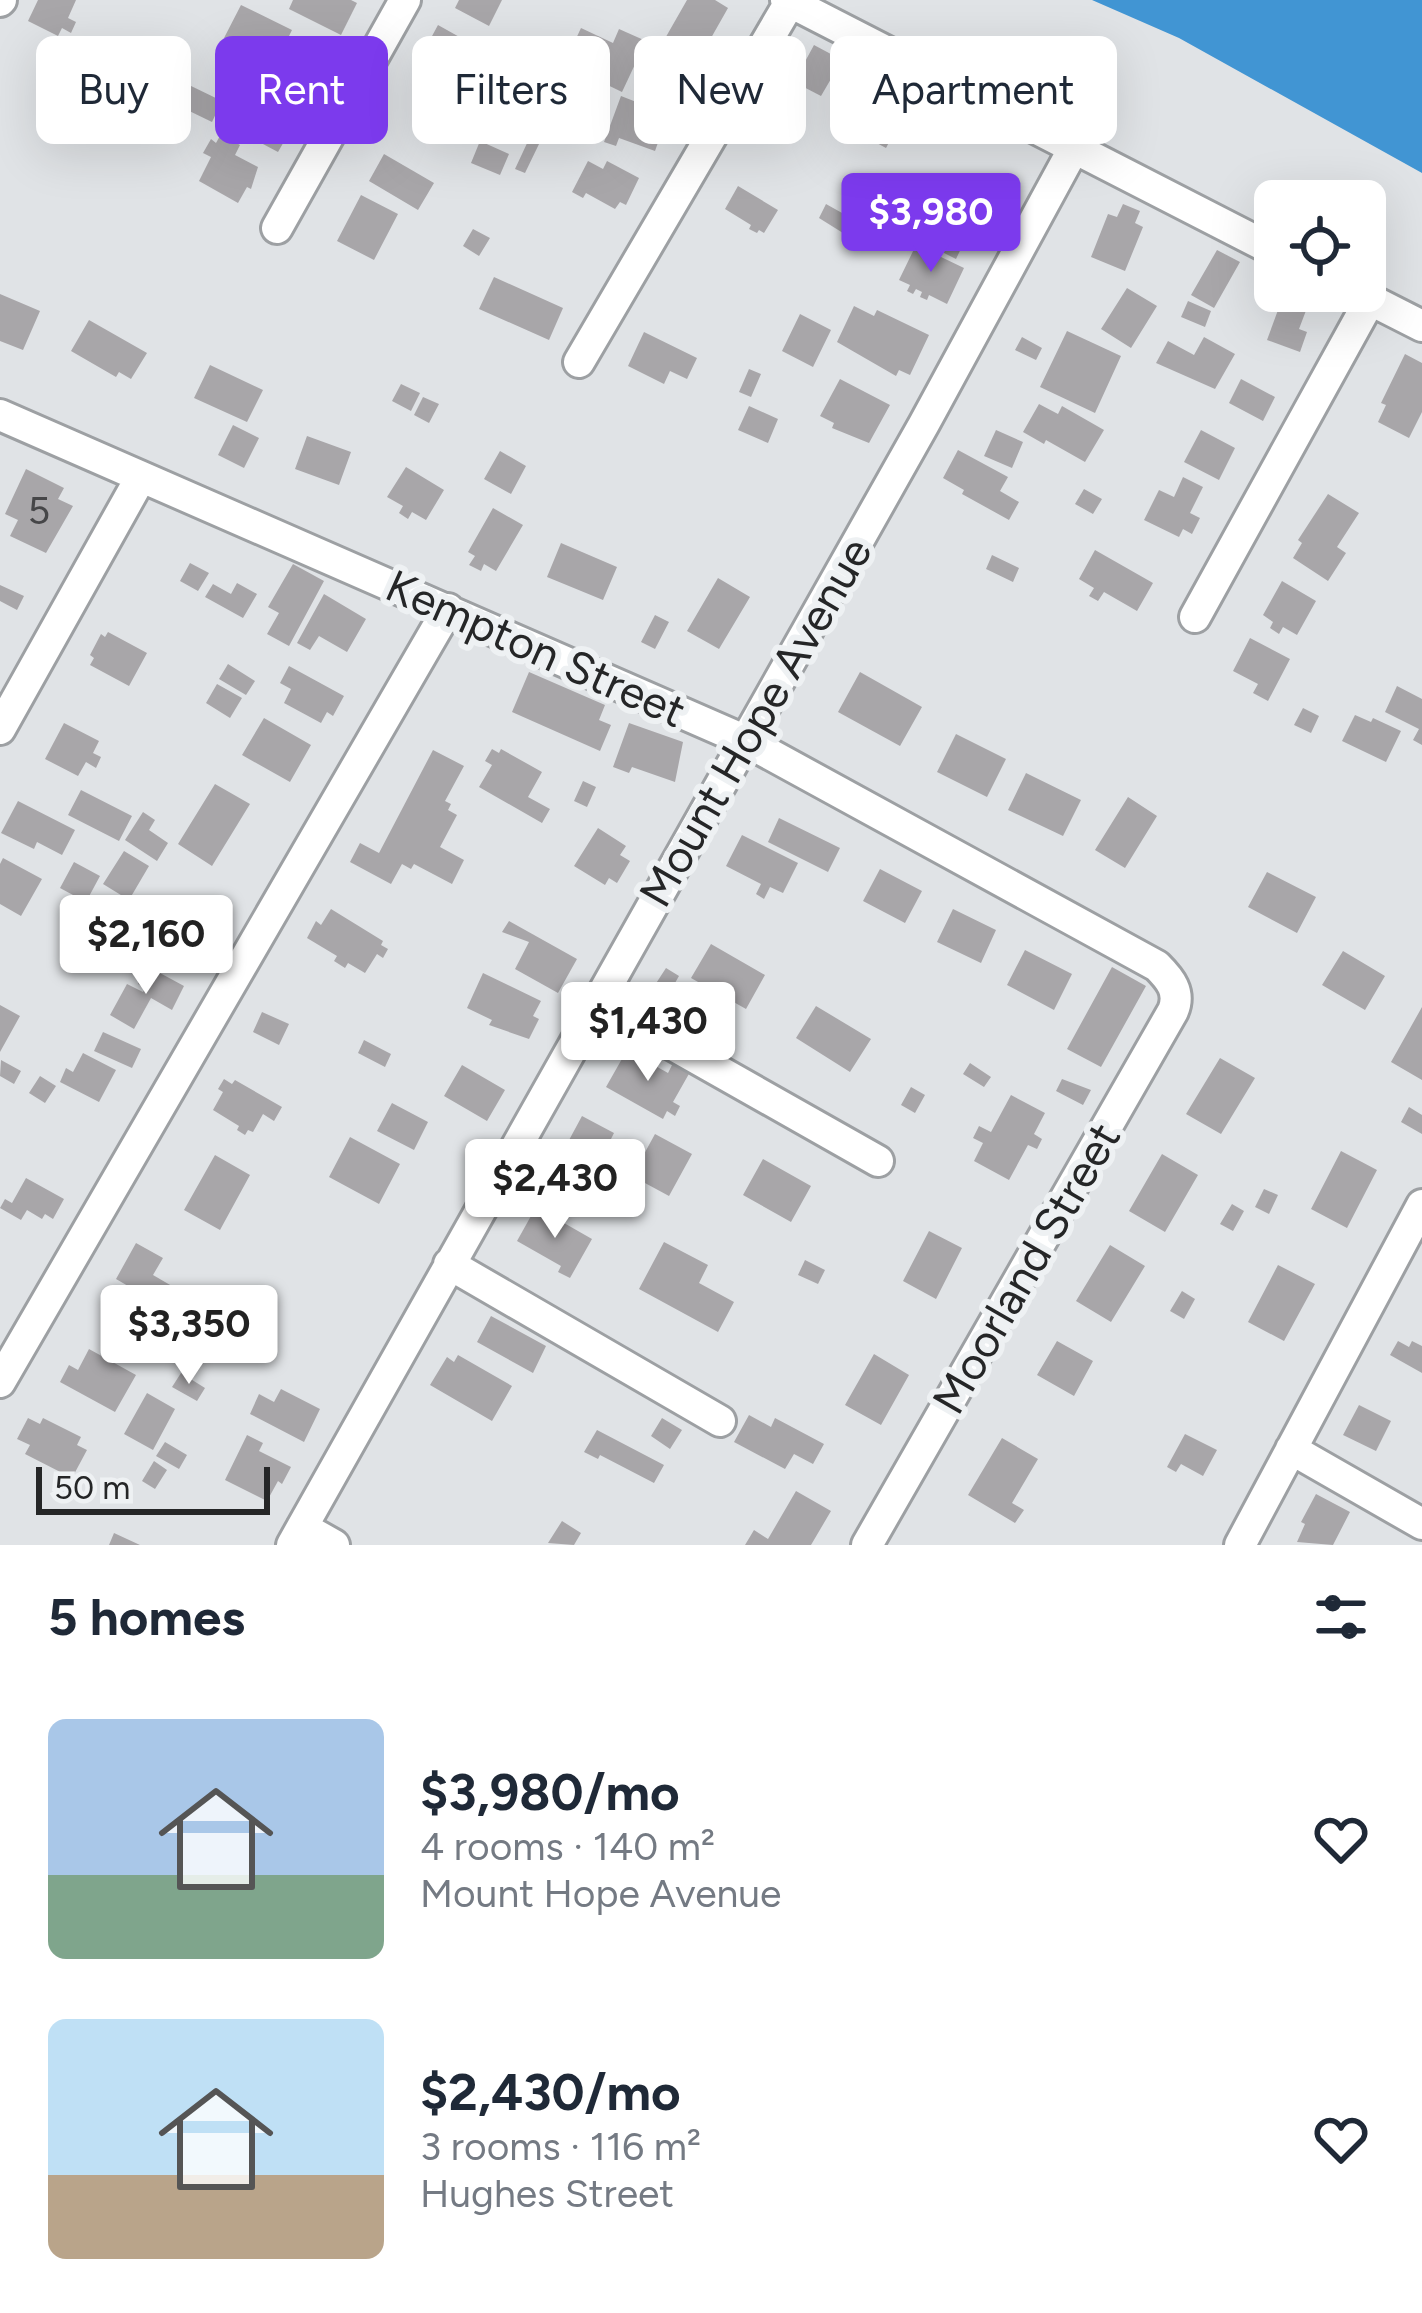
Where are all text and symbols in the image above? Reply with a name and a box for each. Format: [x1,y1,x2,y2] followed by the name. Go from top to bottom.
[36,36,191,144] chip: Buy
[215,36,388,144] chip: Rent
[412,36,610,144] chip: Filters
[634,36,806,144] chip: New
[830,36,1117,144] chip: Apartment
[833,173,1029,275] pin: $3,980
[1254,180,1386,312] map controls
[1254,180,1386,312] button: locate
[868,188,994,235] text: $3,980
[28,487,50,534] house number: 5
[627,528,883,916] street label: Mount Hope Avenue
[378,558,694,738] street label: Kempton Street
[48,895,244,997] pin: $2,160
[87,910,205,957] text: $2,160
[550,982,746,1084] pin: $1,430
[588,997,708,1044] text: $1,430
[921,1113,1131,1423] street label: Moorland Street
[457,1139,653,1241] pin: $2,430
[492,1154,618,1201] text: $2,430
[91,1285,287,1387] pin: $3,350
[128,1300,250,1347] text: $3,350
[36,1461,270,1514] scale bar
[54,1468,130,1507] text: 50 m
[1308,1584,1374,1650] icon: filters
[48,1587,245,1648] text: 5 homes
[420,1762,680,1823] text: $3,980/mo
[144,1767,288,1911] icon: home
[1308,1806,1374,1872] icon: heart
[420,1823,715,1870] text: 4 rooms · 140 m²
[420,1870,781,1917] text: Mount Hope Avenue
[420,2062,681,2123] text: $2,430/mo
[144,2067,288,2211] icon: home
[1308,2106,1374,2172] icon: heart
[420,2123,701,2170] text: 3 rooms · 116 m²
[420,2170,674,2217] text: Hughes Street

